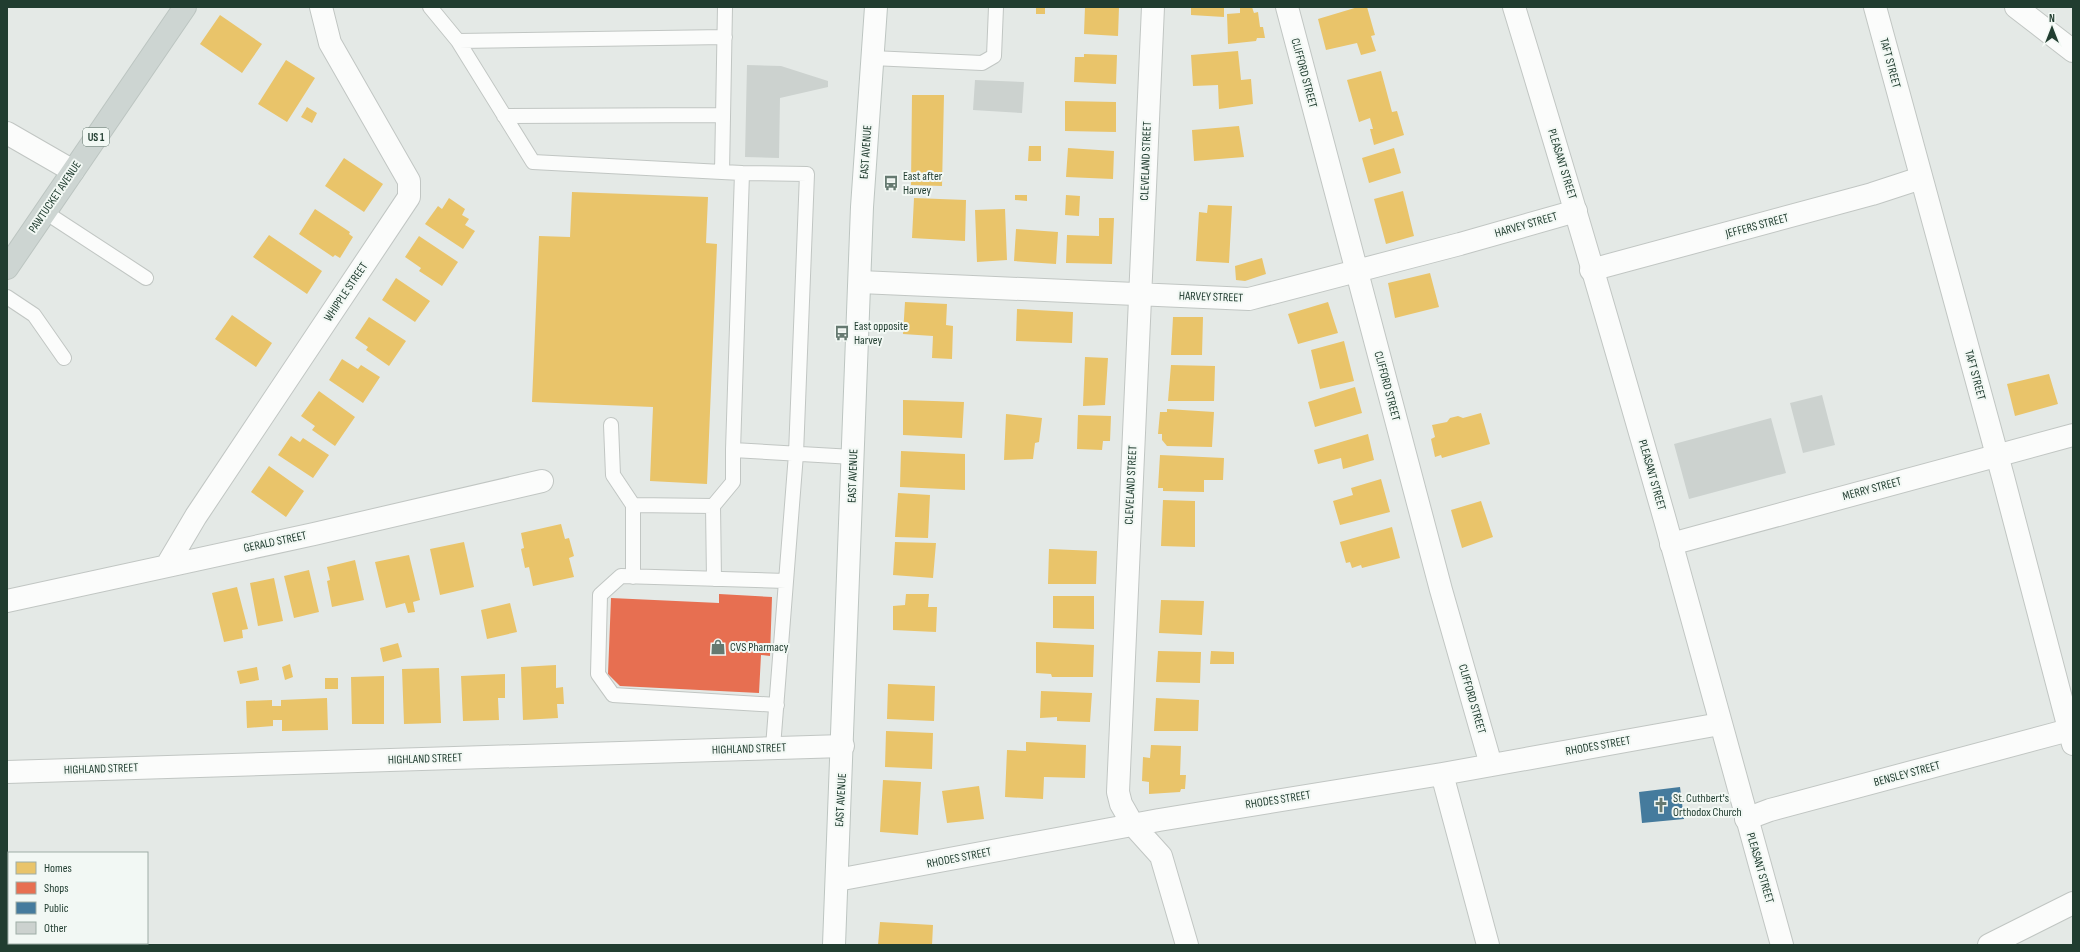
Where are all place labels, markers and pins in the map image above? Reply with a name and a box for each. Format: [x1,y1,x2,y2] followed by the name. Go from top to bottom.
[903,169,943,198] place label: East after Harvey
[882,174,900,192] bus stop icon: East after Harvey
[854,319,908,348] place label: East opposite Harvey
[833,324,851,342] bus stop icon: East opposite Harvey
[709,638,727,656] shop icon: CVS Pharmacy
[730,640,789,655] place label: CVS Pharmacy
[1673,791,1742,820] place label: St. Cuthbert's Orthodox Church
[1652,796,1670,814] church icon: St. Cuthbert's Orthodox Church

